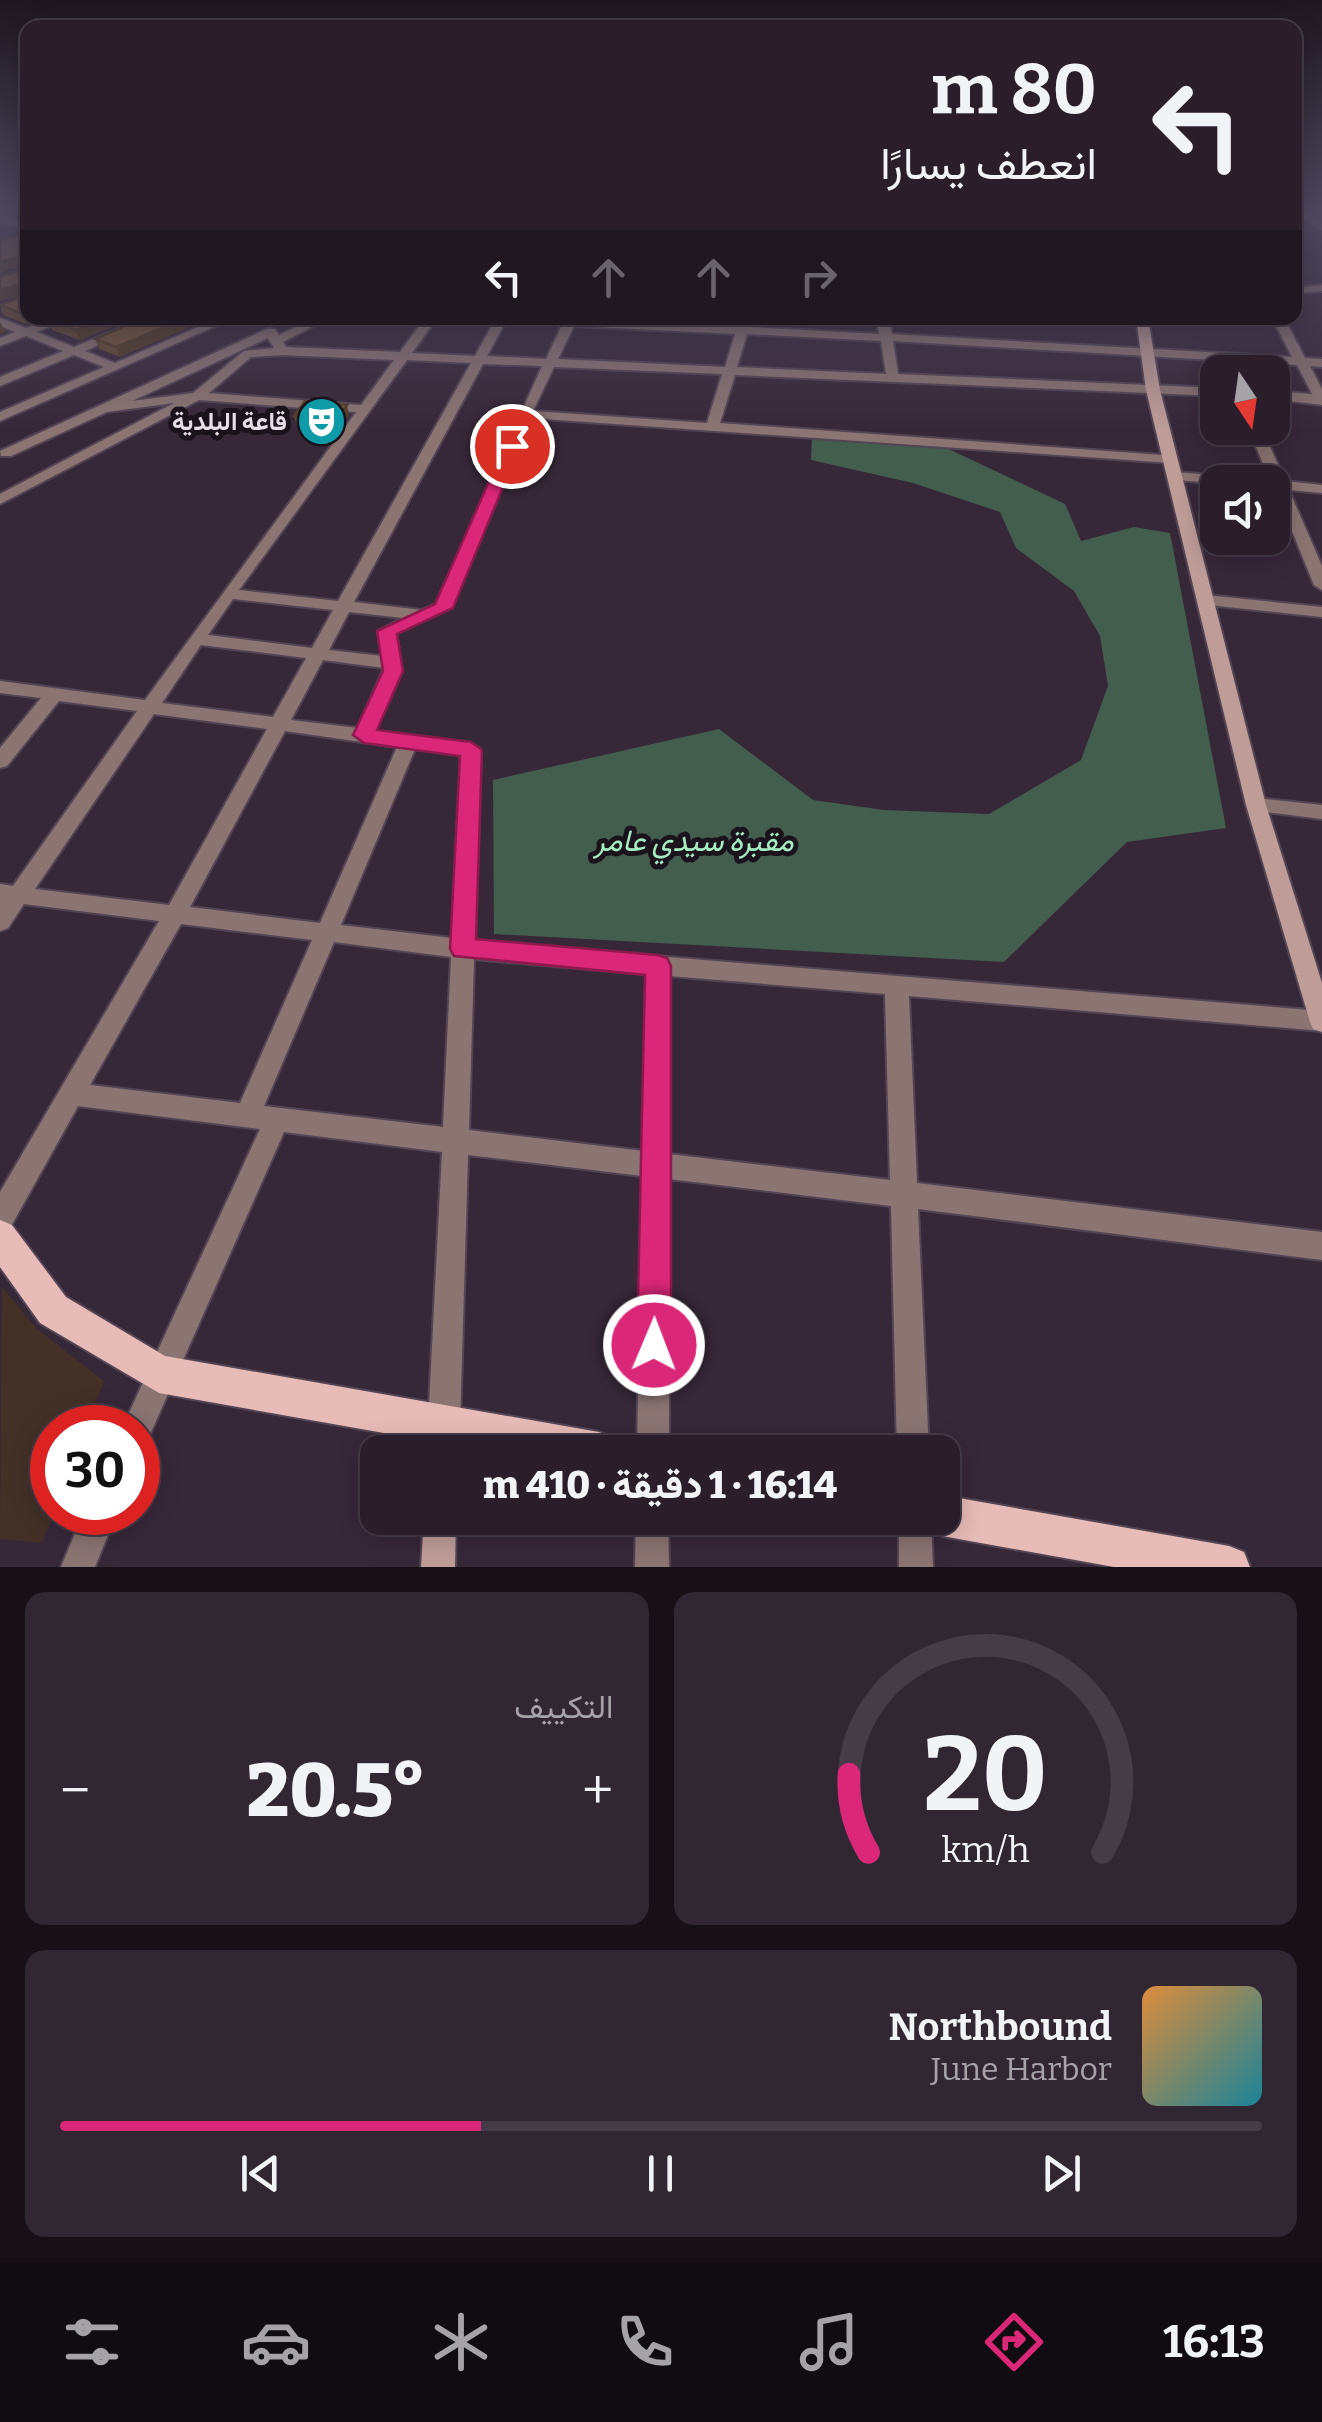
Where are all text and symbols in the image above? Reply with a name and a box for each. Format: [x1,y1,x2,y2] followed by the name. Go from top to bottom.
[931,48,1097,132] text: 80 m
[1132,60,1262,190] icon: left
[880,137,1097,191] text: انعطف يسارًا
[476,250,531,305] icon: left
[581,250,636,305] icon: ahead
[686,250,741,305] icon: ahead
[791,250,846,305] icon: right
[1200,355,1290,445] north arrow
[1200,355,1290,555] map controls
[296,395,348,447] theatre icon: قاعة البلدية
[470,404,555,489] pin
[172,407,287,437] place label: قاعة البلدية
[485,419,540,474] icon: arrive
[1200,465,1290,555] button: sound
[593,823,794,865] park label: مقبرة سيدي عامر
[602,1293,706,1397] position arrow
[30,1405,160,1535] speed limit sign: 30
[483,1462,837,1508] text: 16:14 · 1 دقيقة · 410 m
[514,1688,614,1726] text: التكييف
[923,1713,1048,1838] text: 20
[246,1746,426,1836] text: 20.5°
[60,1758,90,1824] text: −
[582,1758,613,1824] text: +
[941,1829,1029,1871] text: km/h
[889,2004,1112,2050] text: Northbound
[931,2050,1112,2088] text: June Harbor
[233,2146,288,2201] icon: previous
[633,2146,688,2201] icon: pause
[1034,2146,1089,2201] icon: next
[57,2307,127,2377] icon: filters
[241,2307,311,2377] icon: car
[426,2307,496,2377] icon: climate
[610,2307,680,2377] icon: phone
[794,2307,864,2377] icon: music
[979,2307,1049,2377] icon: directions
[1163,2315,1265,2369] text: 16:13

